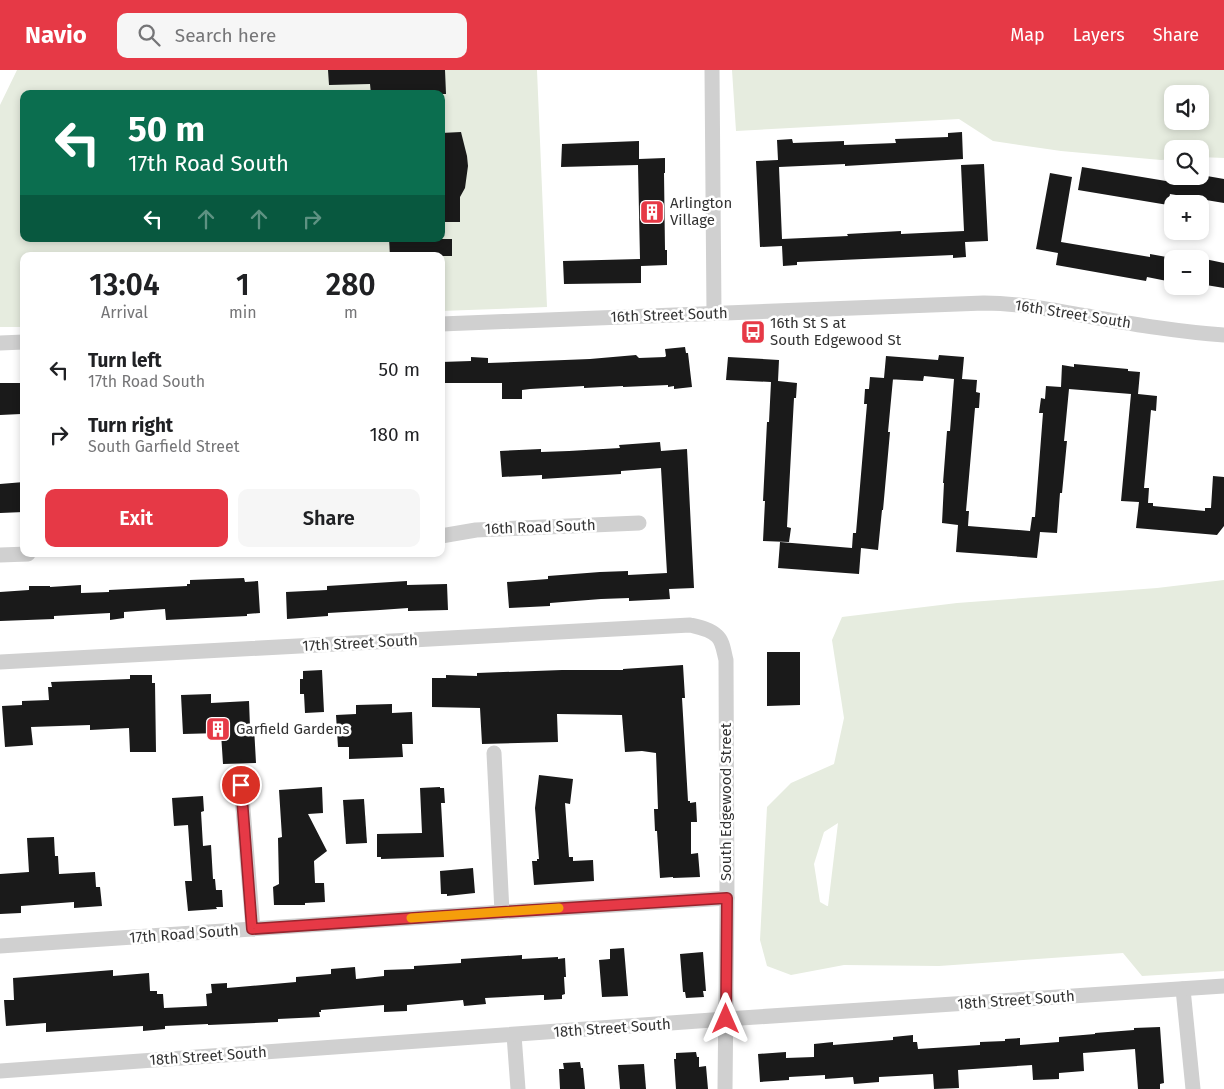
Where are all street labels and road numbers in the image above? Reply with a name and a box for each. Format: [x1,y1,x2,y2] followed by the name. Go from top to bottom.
[1014,296,1132,332] street label: 16th Street South
[610,304,728,326] street label: 16th Street South
[484,516,596,538] street label: 16th Road South
[302,631,418,655] street label: 17th Street South
[717,722,735,881] street label: South Edgewood Street
[129,921,239,947] street label: 17th Road South
[957,987,1075,1013] street label: 18th Street South
[553,1015,671,1041] street label: 18th Street South
[149,1043,267,1069] street label: 18th Street South

